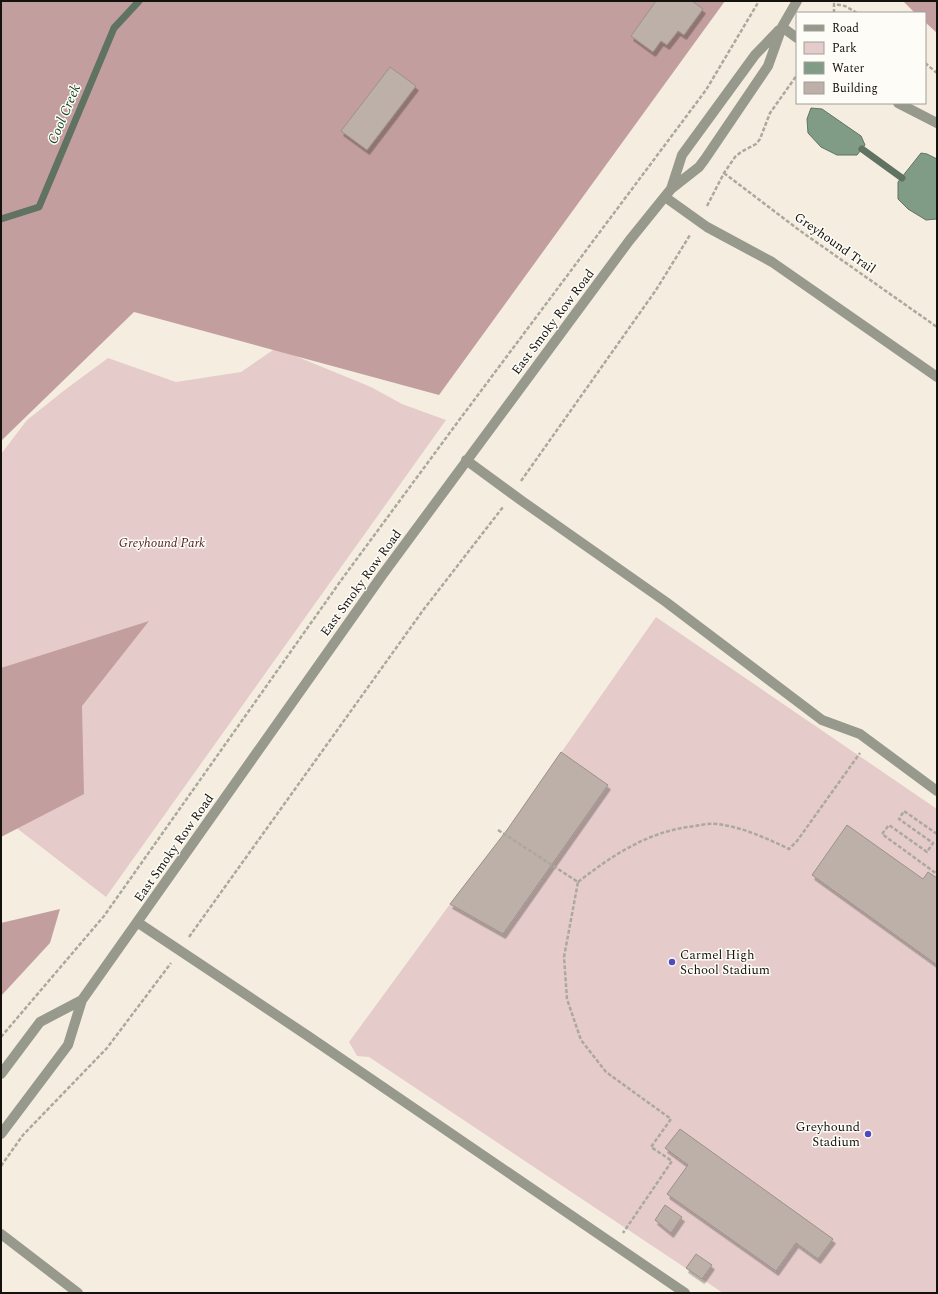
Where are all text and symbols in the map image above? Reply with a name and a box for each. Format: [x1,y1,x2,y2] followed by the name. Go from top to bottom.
[796,12,926,104] legend
[832,19,859,38] text: Road
[832,39,857,58] text: Park
[832,59,864,78] text: Water
[832,79,878,98] text: Building
[42,80,86,147] water label: Cool Creek
[790,207,880,279] street label: Greyhound Trail
[507,265,599,379] street label: East Smoky Row Road
[315,525,407,641] street label: East Smoky Row Road
[119,533,205,553] park label: Greyhound Park
[129,790,219,906] street label: East Smoky Row Road
[680,945,770,980] place label: Carmel High School Stadium
[667,957,677,967] marker: Carmel High School Stadium
[796,1117,860,1152] place label: Greyhound Stadium
[863,1129,873,1139] marker: Greyhound Stadium

